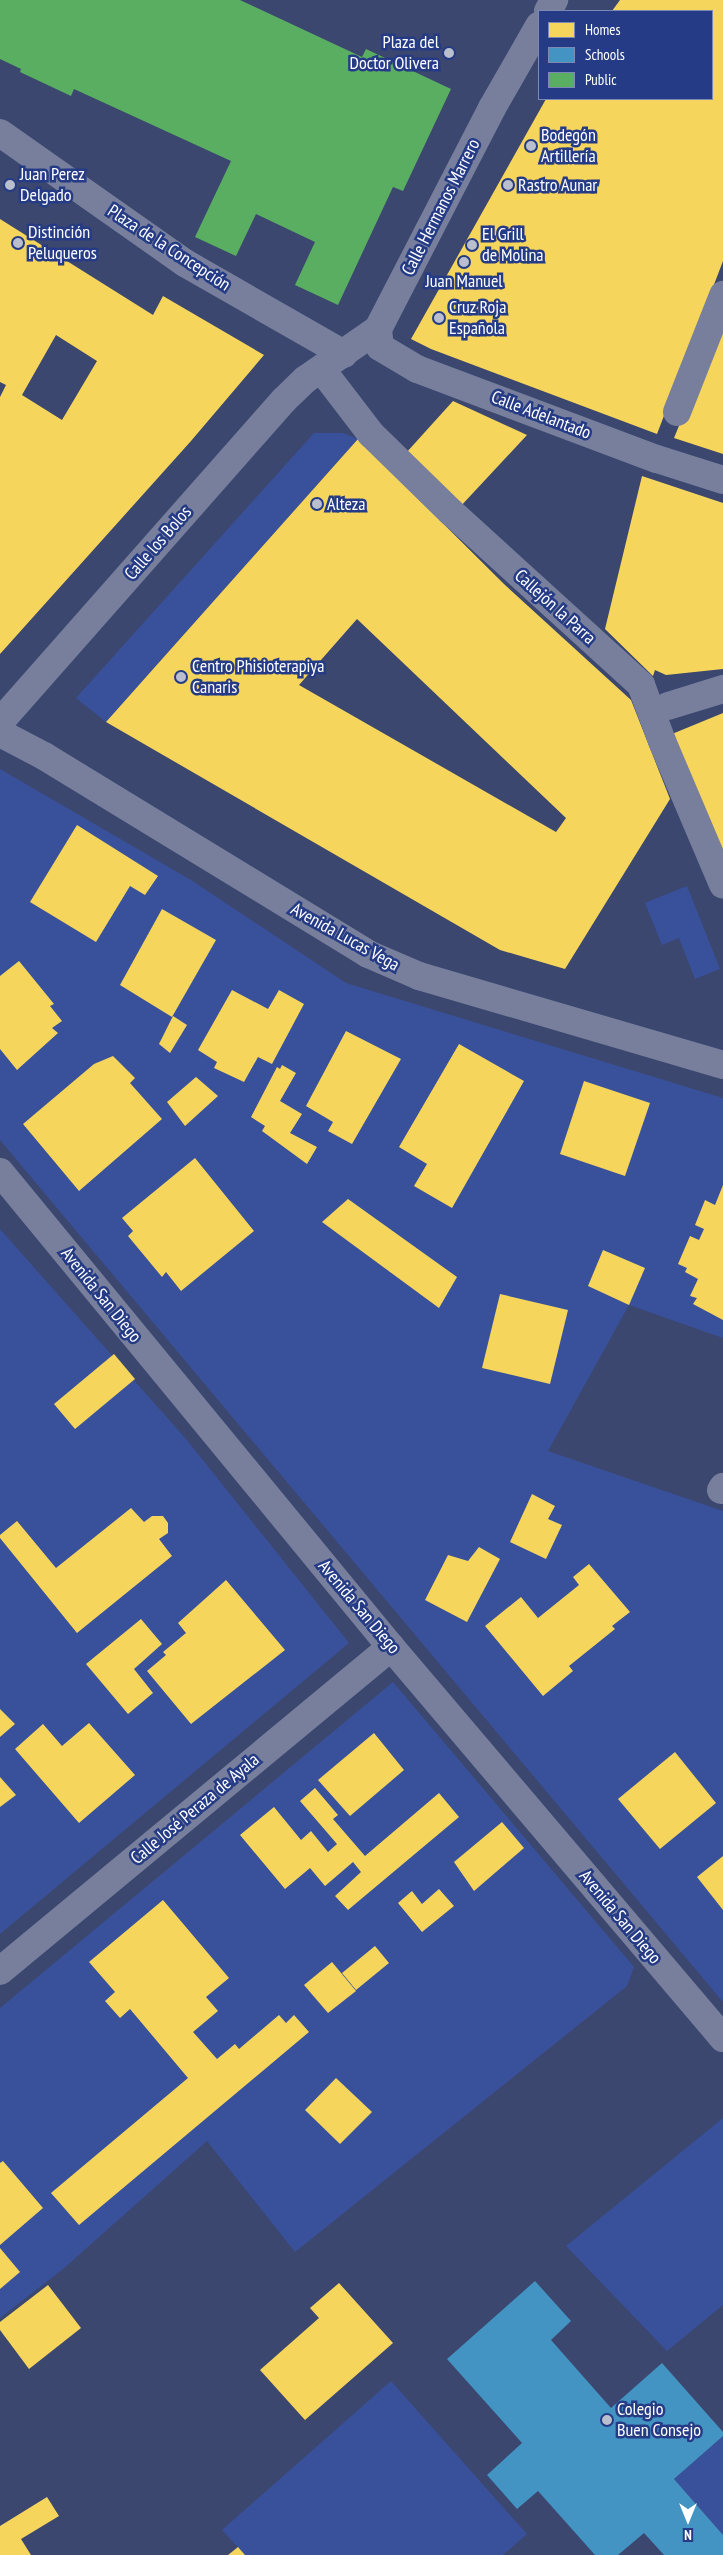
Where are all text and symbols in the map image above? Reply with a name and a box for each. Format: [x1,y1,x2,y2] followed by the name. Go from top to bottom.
[538,10,713,100] legend
[585,20,621,39] text: Homes
[350,32,439,74] place label: Plaza del Doctor Olivera
[585,45,625,64] text: Schools
[443,47,455,59] marker: Plaza del Doctor Olivera
[585,70,616,89] text: Public
[541,125,596,168] place label: Bodegón Artillería
[397,135,485,279] street label: Calle Hermanos Marrero
[525,140,537,152] marker: Bodegón Artillería
[20,164,85,206] place label: Juan Perez Delgado
[518,174,598,196] place label: Rastro Aunar
[4,179,16,191] marker: Juan Perez Delgado
[502,179,514,191] marker: Rastro Aunar
[104,200,234,296] street label: Plaza de la Concepción
[28,222,97,264] place label: Distinción Peluqueros
[482,224,543,266] place label: El Grill de Molina
[12,237,24,249] marker: Distinción Peluqueros
[466,239,478,251] marker: El Grill de Molina
[458,256,470,268] marker: Juan Manuel
[425,270,503,292] place label: Juan Manuel
[449,297,507,340] place label: Cruz Roja Española
[433,312,445,324] marker: Cruz Roja Española
[488,386,594,444] street label: Calle Adelantado
[327,493,365,515] place label: Alteza
[311,498,323,510] marker: Alteza
[120,502,196,584] street label: Calle los Bolos
[510,565,600,649] street label: Callejón la Parra
[192,656,324,699] place label: Centro Phisioterapiya Canaris
[174,670,188,684] marker: Centro Phisioterapiya Canaris
[287,898,403,976] street label: Avenida Lucas Vega
[56,1243,146,1347] street label: Avenida San Diego
[314,1556,404,1658] street label: Avenida San Diego
[126,1749,264,1869] street label: Calle José Peraza de Ayala
[575,1866,665,1968] street label: Avenida San Diego
[617,2399,701,2442] place label: Colegio Buen Consejo
[601,2414,613,2426] marker: Colegio Buen Consejo
[663,2495,713,2545] north arrow
[684,2526,692,2544] text: N

